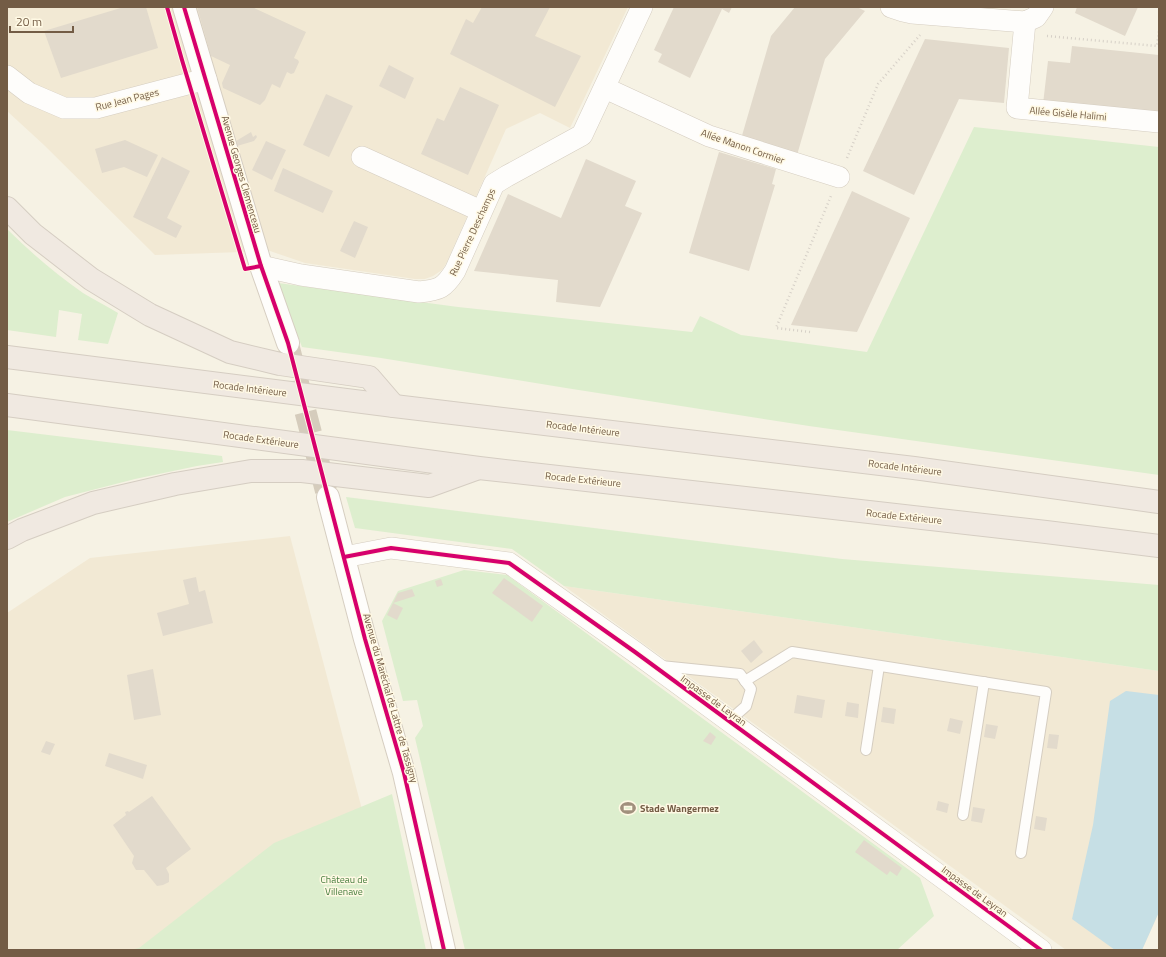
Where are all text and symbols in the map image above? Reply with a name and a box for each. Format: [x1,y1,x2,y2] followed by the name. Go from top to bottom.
[10,8,73,34] scale bar
[16,12,42,31] text: 20 m
[94,84,161,115] street label: Rue Jean Pages
[1029,103,1107,124] street label: Allée Gisèle Halimi
[218,114,265,235] street label: Avenue Georges Clemenceau
[699,125,787,168] street label: Allée Manon Cormier
[446,186,499,278] street label: Rue Pierre Deschamps
[212,377,288,400] street label: Rocade Intérieure
[545,417,621,440] street label: Rocade Intérieure
[222,427,300,452] street label: Rocade Extérieure
[867,456,943,479] street label: Rocade Intérieure
[544,468,622,491] street label: Rocade Extérieure
[865,505,943,528] street label: Rocade Extérieure
[359,611,422,785] street label: Avenue du Maréchal de Lattre de Tassigny
[678,671,750,730] street label: Impasse de Leyran
[619,799,637,817] sports icon: Stade Wangermez
[640,801,719,816] place label: Stade Wangermez
[939,862,1011,921] street label: Impasse de Leyran
[320,872,368,899] park label: Château de Villenave

